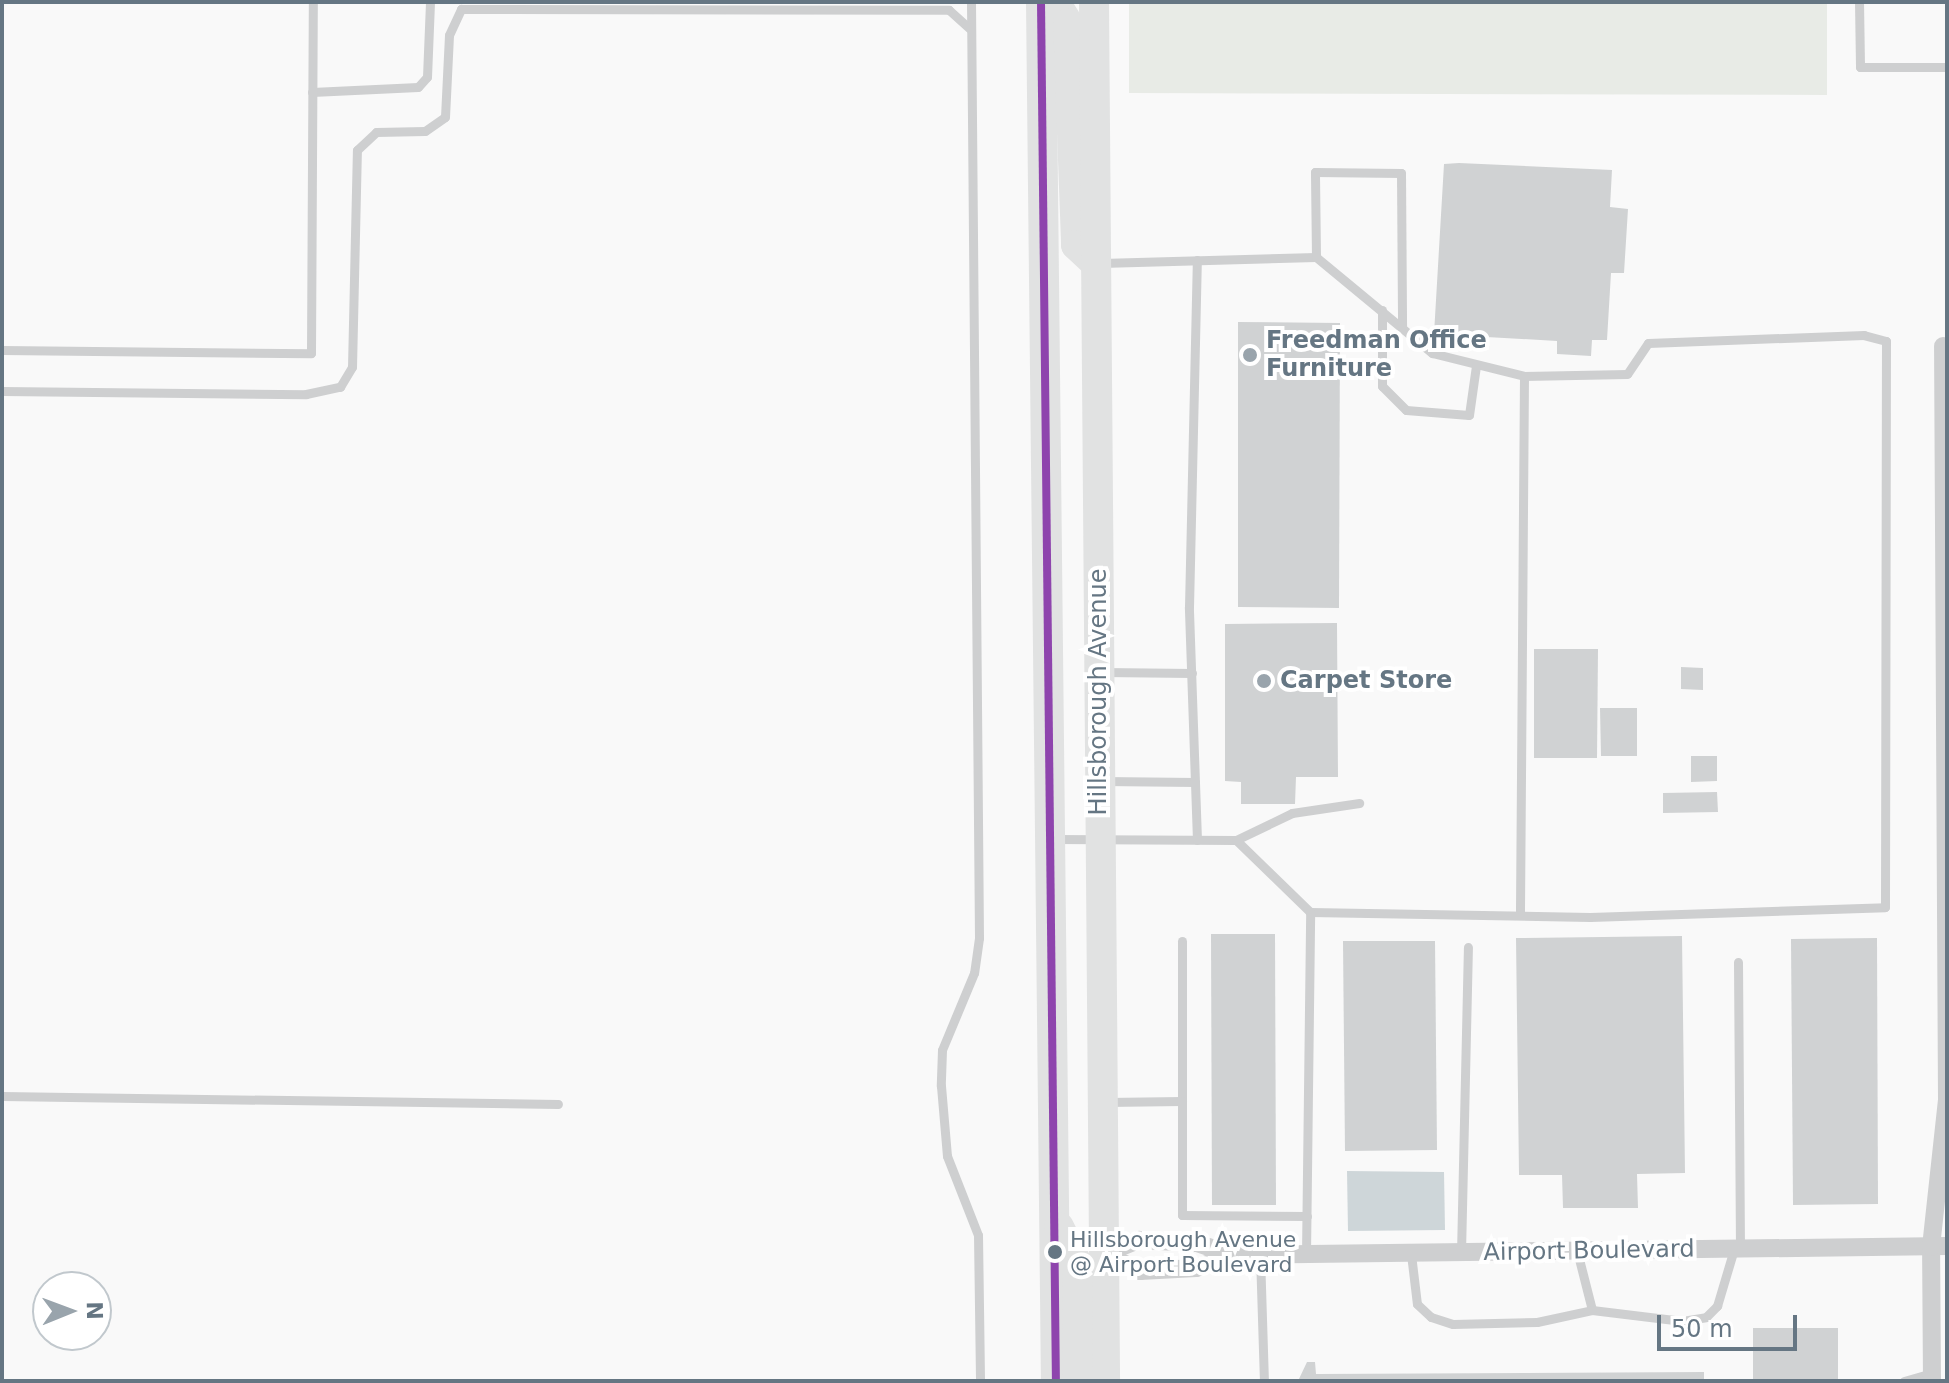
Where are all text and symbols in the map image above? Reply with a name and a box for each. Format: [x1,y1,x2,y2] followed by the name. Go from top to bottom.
[1266,327,1487,383] place label: Freedman Office Furniture
[1241,346,1259,364] marker: Freedman Office Furniture
[1085,569,1113,815] street label: Hillsborough Avenue
[1280,667,1452,695] place label: Carpet Store
[1255,672,1273,690] marker: Carpet Store
[1070,1226,1296,1278] place label: Hillsborough Avenue @ Airport Boulevard
[1483,1235,1695,1267] street label: Airport Boulevard
[1047,1244,1063,1260] marker: Hillsborough Avenue @ Airport Boulevard
[32,1271,112,1351] north arrow
[1661,1299,1801,1349] scale bar
[82,1301,107,1320] text: N
[1671,1315,1733,1343] text: 50 m

